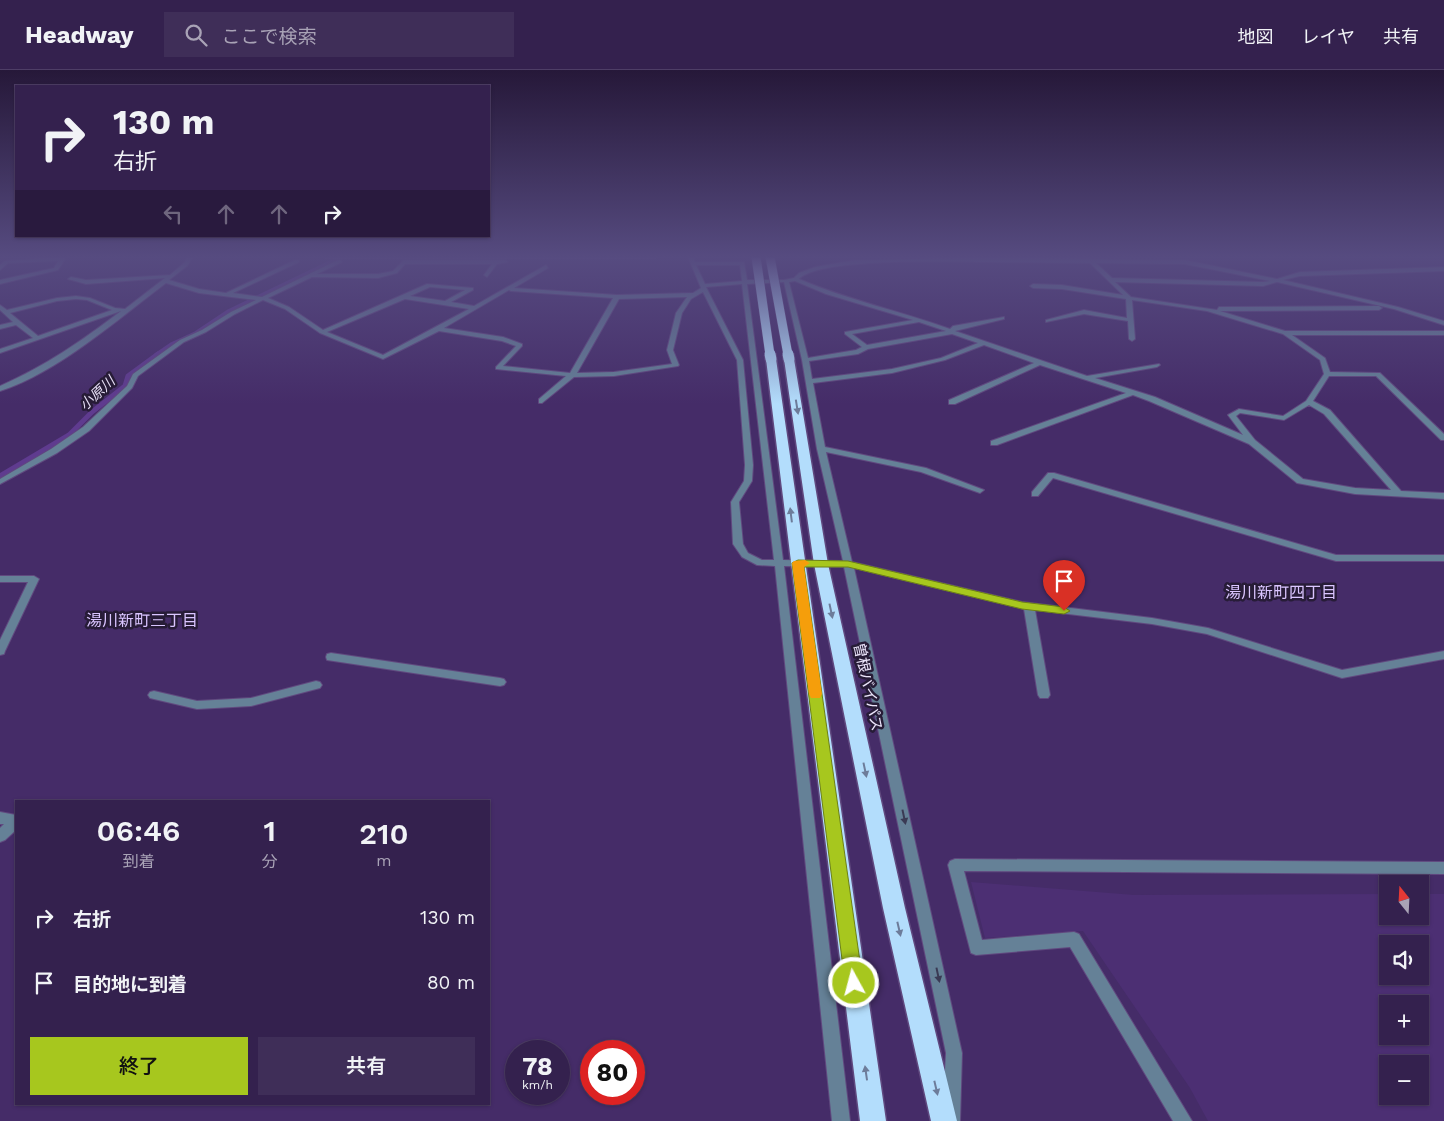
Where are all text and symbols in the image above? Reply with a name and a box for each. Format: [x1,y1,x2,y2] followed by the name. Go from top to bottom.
[164,12,514,57] search box
[25,21,134,49] text: Headway
[182,21,210,49] icon: search
[222,25,317,48] text: ここで検索
[1238,26,1274,47] text: 地図
[1302,26,1355,47] text: レイヤ
[1383,26,1419,47] text: 共有
[113,101,214,143] text: 130 m
[30,105,95,170] icon: right
[113,149,157,174] text: 右折
[159,200,187,228] icon: left
[212,200,240,228] icon: ahead
[265,200,293,228] icon: ahead
[318,200,346,228] icon: right
[76,371,119,413] water label: 小原川
[793,399,801,415] one-way arrow
[786,507,794,523] one-way arrow
[1043,560,1085,611] pin
[1050,567,1078,595] icon: arrive
[1225,583,1337,602] district label: 湯川新町四丁目
[828,604,836,620] one-way arrow
[86,611,198,630] district label: 湯川新町三丁目
[850,641,886,733] street label: 曽根バイパス
[861,763,869,778] one-way arrow
[900,809,908,825] one-way arrow
[96,813,180,848] text: 06:46
[264,813,276,848] text: 1
[359,816,409,851] text: 210
[376,851,392,870] text: m
[122,852,154,871] text: 到着
[262,852,278,871] text: 分
[1379,875,1429,925] north arrow
[1379,875,1429,1105] map controls
[30,904,58,932] icon: right
[420,906,475,929] text: 130 m
[73,908,111,931] text: 右折
[895,922,903,937] one-way arrow
[1379,935,1429,985] button: sound
[827,956,879,1008] position arrow
[934,968,942,983] one-way arrow
[30,969,58,997] icon: arrive
[427,971,475,994] text: 80 m
[73,973,187,996] text: 目的地に到着
[1379,995,1429,1045] button: +
[30,1037,248,1095] button: 終了
[258,1037,475,1095] button: 共有
[580,1040,645,1105] speed limit sign: 80
[522,1052,553,1081] text: 78
[1379,1055,1429,1105] button: −
[862,1064,870,1080] one-way arrow
[522,1078,553,1092] text: km/h
[932,1080,940,1095] one-way arrow

